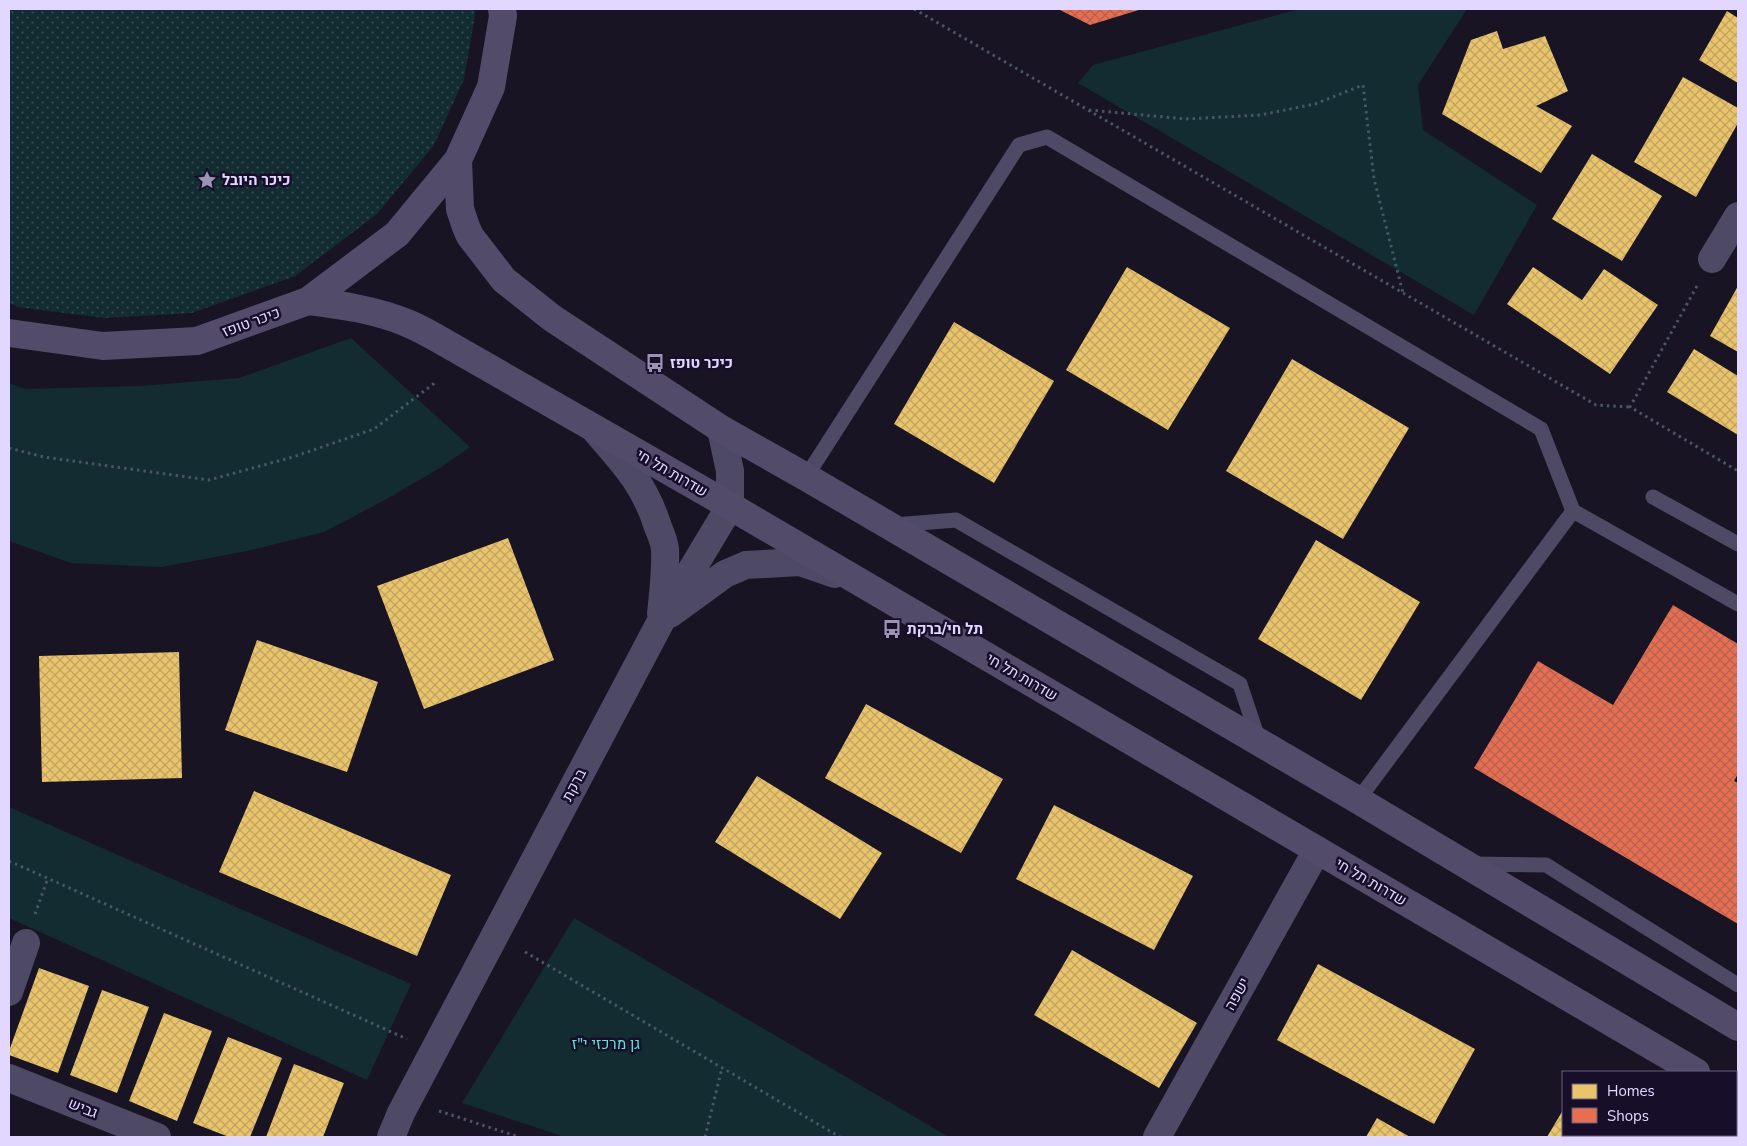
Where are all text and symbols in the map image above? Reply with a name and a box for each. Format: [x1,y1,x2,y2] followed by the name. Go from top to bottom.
[196,169,218,191] place icon: כיכר היובל
[222,170,291,190] place label: כיכר היובל
[219,302,283,342] street label: כיכר טופז
[644,352,666,374] bus stop icon: כיכר טופז
[670,353,733,373] place label: כיכר טופז
[633,445,711,501] street label: שדרות תל חי
[881,618,903,640] bus stop icon: תל חי/ברקת
[907,619,983,639] place label: תל חי/ברקת
[983,649,1061,705] street label: שדרות תל חי
[557,765,591,805] street label: ברקת
[1332,854,1410,910] street label: שדרות תל חי
[1220,974,1254,1014] street label: ישפה
[572,1034,640,1054] park label: גן מרכזי י"ז
[1562,1071,1737,1136] legend
[1607,1081,1655,1101] text: Homes
[65,1093,101,1123] street label: גביש
[1607,1106,1649,1126] text: Shops

